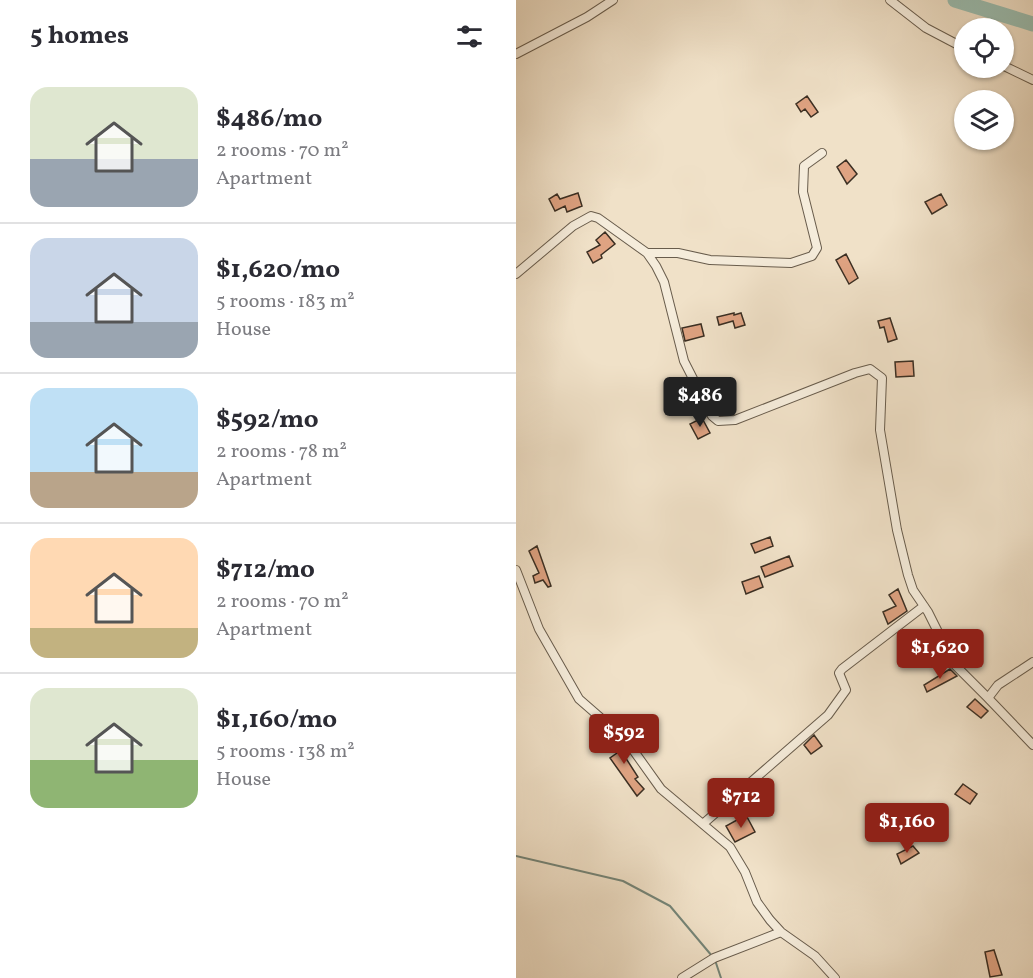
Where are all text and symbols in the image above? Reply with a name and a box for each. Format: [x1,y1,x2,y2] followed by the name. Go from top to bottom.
[30,18,129,54] text: 5 homes
[954,18,1014,150] map controls
[954,18,1014,78] button: locate
[453,20,486,53] icon: filters
[954,90,1014,150] button: layers
[216,101,322,137] text: $486/mo
[78,111,150,183] icon: home
[216,137,349,165] text: 2 rooms · 70 m²
[216,165,312,193] text: Apartment
[216,252,340,288] text: $1,620/mo
[78,262,150,334] icon: home
[216,288,355,316] text: 5 rooms · 183 m²
[216,316,271,344] text: House
[664,377,736,428] pin: $486
[678,382,722,410] text: $486
[216,402,319,438] text: $592/mo
[78,412,150,484] icon: home
[216,438,347,466] text: 2 rooms · 78 m²
[216,466,312,494] text: Apartment
[216,552,315,588] text: $712/mo
[78,562,150,634] icon: home
[216,588,349,616] text: 2 rooms · 70 m²
[216,616,312,644] text: Apartment
[891,629,989,680] pin: $1,620
[911,634,969,662] text: $1,620
[216,702,337,738] text: $1,160/mo
[78,712,150,784] icon: home
[588,714,660,765] pin: $592
[603,719,645,747] text: $592
[216,738,355,766] text: 5 rooms · 138 m²
[216,766,271,794] text: House
[705,778,777,829] pin: $712
[721,783,761,811] text: $712
[858,803,956,854] pin: $1,160
[879,808,935,836] text: $1,160

